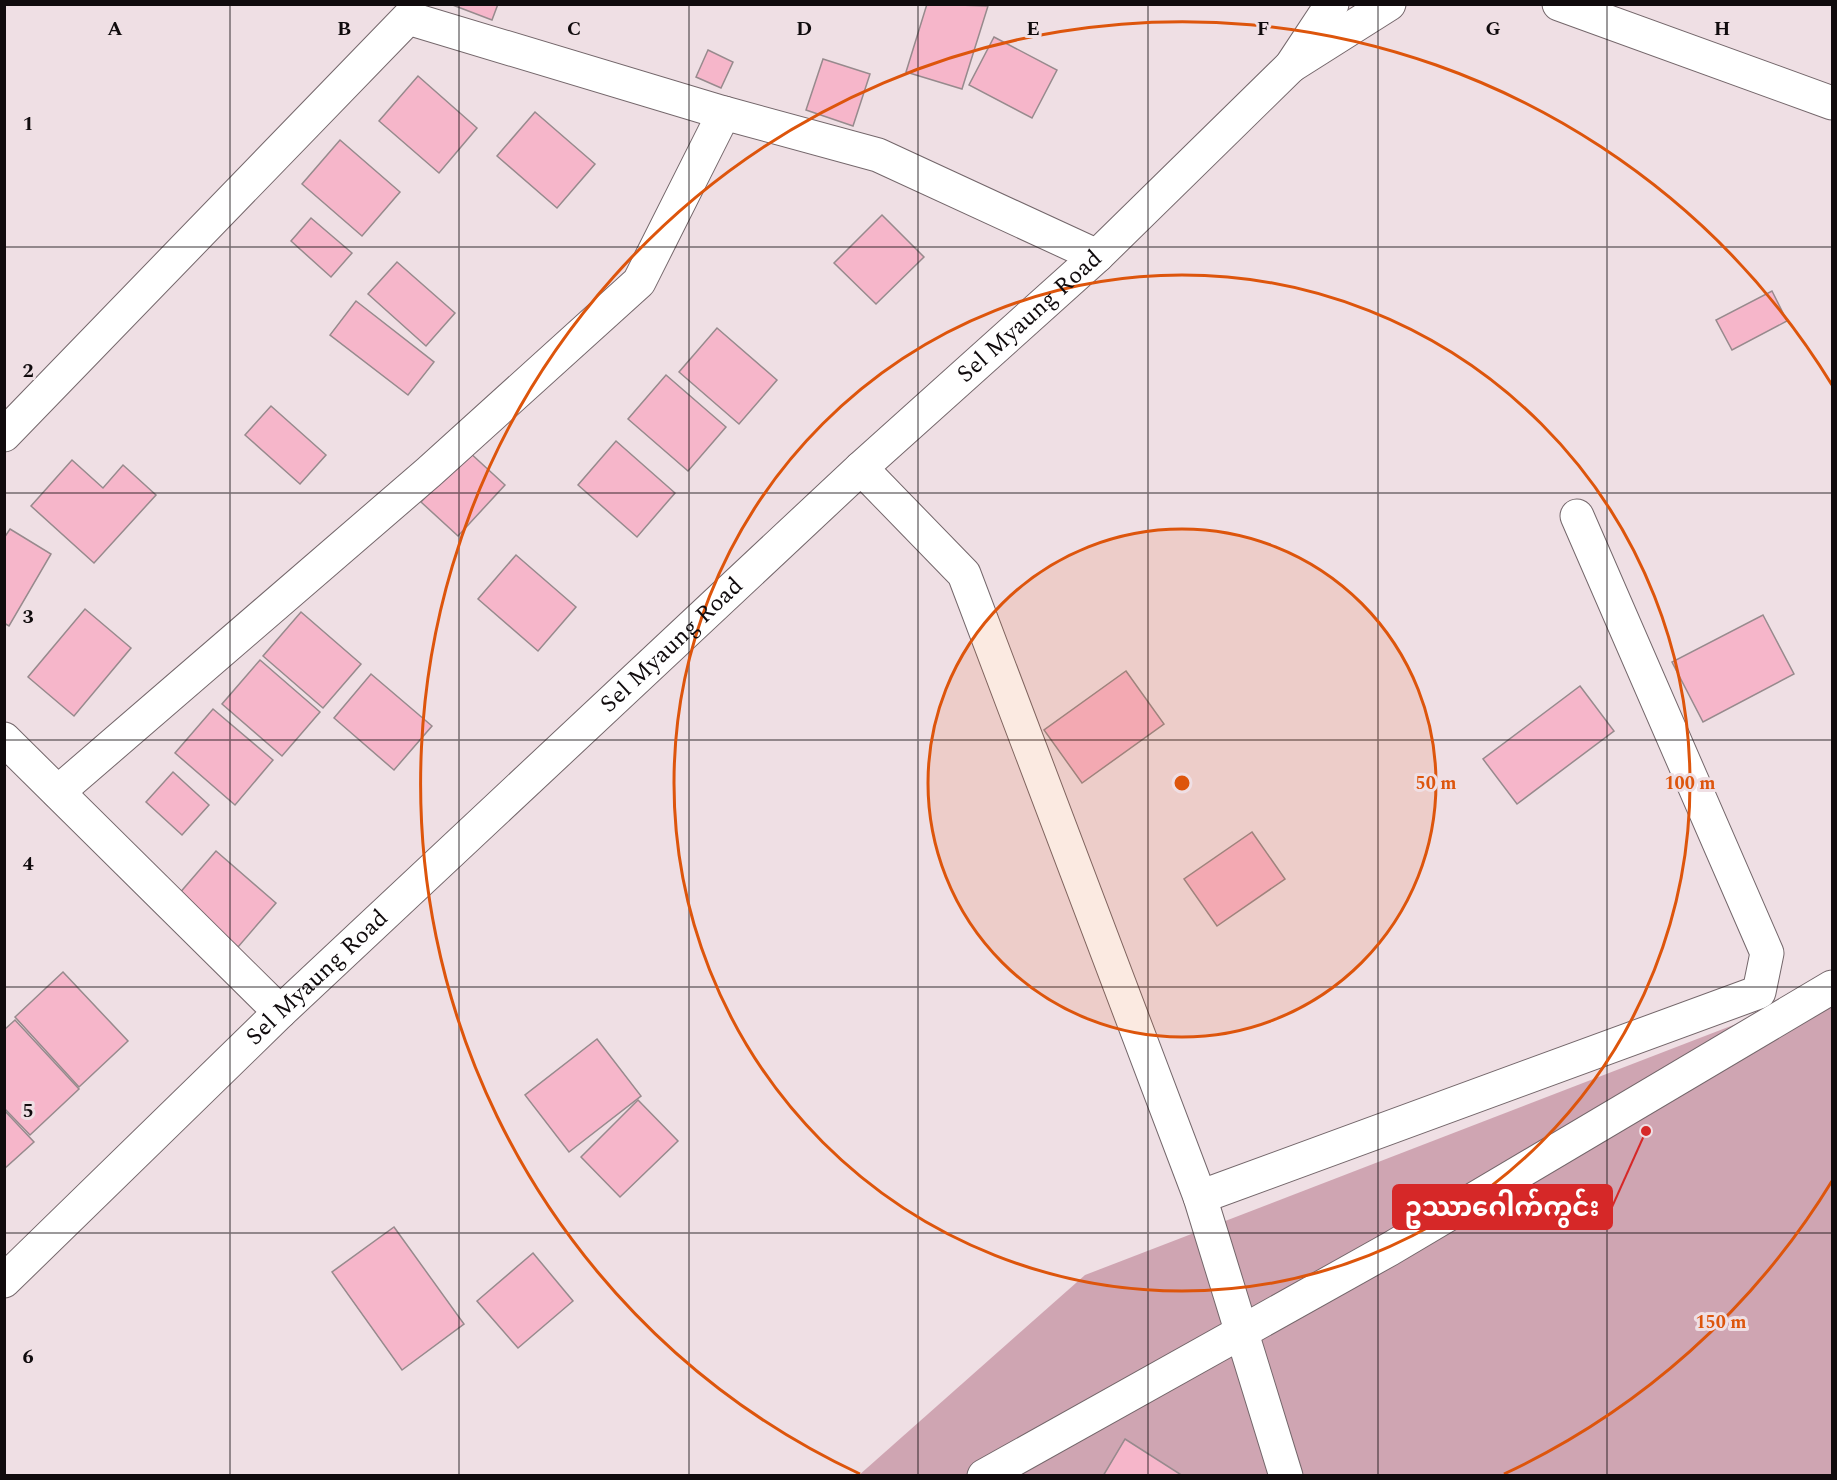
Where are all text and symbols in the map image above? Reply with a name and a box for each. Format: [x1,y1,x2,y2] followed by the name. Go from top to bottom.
[107,14,123,44] text: A
[337,14,351,44] text: B
[567,14,581,44] text: C
[796,14,812,44] text: D
[1026,14,1040,44] text: E
[1257,14,1269,44] text: F
[1485,14,1501,44] text: G
[1714,14,1730,44] text: H
[22,109,34,139] text: 1
[949,241,1110,392] street label: Sel Myaung Road
[22,356,34,386] text: 2
[592,569,751,722] street label: Sel Myaung Road
[22,602,34,632] text: 3
[1416,770,1456,797] text: 50 m
[1664,770,1716,797] text: 100 m
[1172,773,1192,793] centre of rings
[22,849,34,879] text: 4
[237,901,397,1054] street label: Sel Myaung Road
[22,1096,34,1126] text: 5
[1393,1185,1612,1229] callout: ဥဿာဂေါက်ကွင်း
[1405,1188,1599,1229] text: ဥဿာဂေါက်ကွင်း
[1695,1309,1747,1336] text: 150 m
[22,1342,34,1372] text: 6

